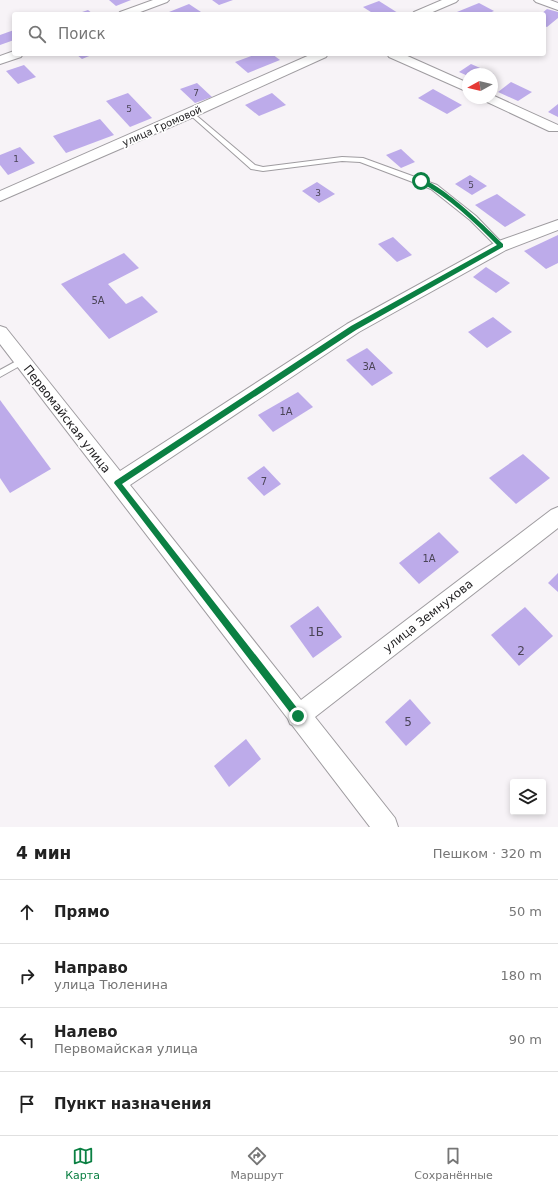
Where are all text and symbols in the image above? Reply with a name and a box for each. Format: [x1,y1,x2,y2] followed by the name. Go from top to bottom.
[12,12,546,56] search box
[26,23,48,45] icon: search
[58,25,106,43] text: Поиск
[462,68,498,104] north arrow
[193,88,199,98] house number: 7
[121,104,203,148] street label: улица Громовой
[126,104,132,114] house number: 5
[13,154,19,164] house number: 1
[412,172,430,190] route start
[468,180,474,190] house number: 5
[315,188,321,198] house number: 3
[91,295,105,306] house number: 5А
[362,361,376,372] house number: 3А
[21,362,113,476] street label: Первомайская улица
[279,406,293,417] house number: 1А
[261,476,267,487] house number: 7
[422,553,436,564] house number: 1А
[380,577,476,655] street label: улица Земнухова
[308,625,324,639] house number: 1Б
[517,644,525,658] house number: 2
[289,707,307,725] route end
[404,715,412,729] house number: 5
[510,779,546,815] map controls
[510,779,546,815] button: layers
[16,843,71,863] text: 4 мин
[433,846,542,861] text: Пешком · 320 m
[16,901,38,923] icon: ahead
[54,903,110,921] text: Прямо
[509,904,542,919] text: 50 m
[54,959,128,977] text: Направо
[16,965,38,987] icon: right
[500,968,542,983] text: 180 m
[54,977,168,992] text: улица Тюленина
[54,1023,118,1041] text: Налево
[16,1029,38,1051] icon: left
[509,1032,542,1047] text: 90 m
[54,1041,198,1056] text: Первомайская улица
[16,1093,38,1115] icon: arrive
[54,1095,211,1113] text: Пункт назначения
[65,1145,100,1182] tab: Карта
[231,1145,284,1182] tab: Маршрут
[414,1145,493,1182] tab: Сохранённые

